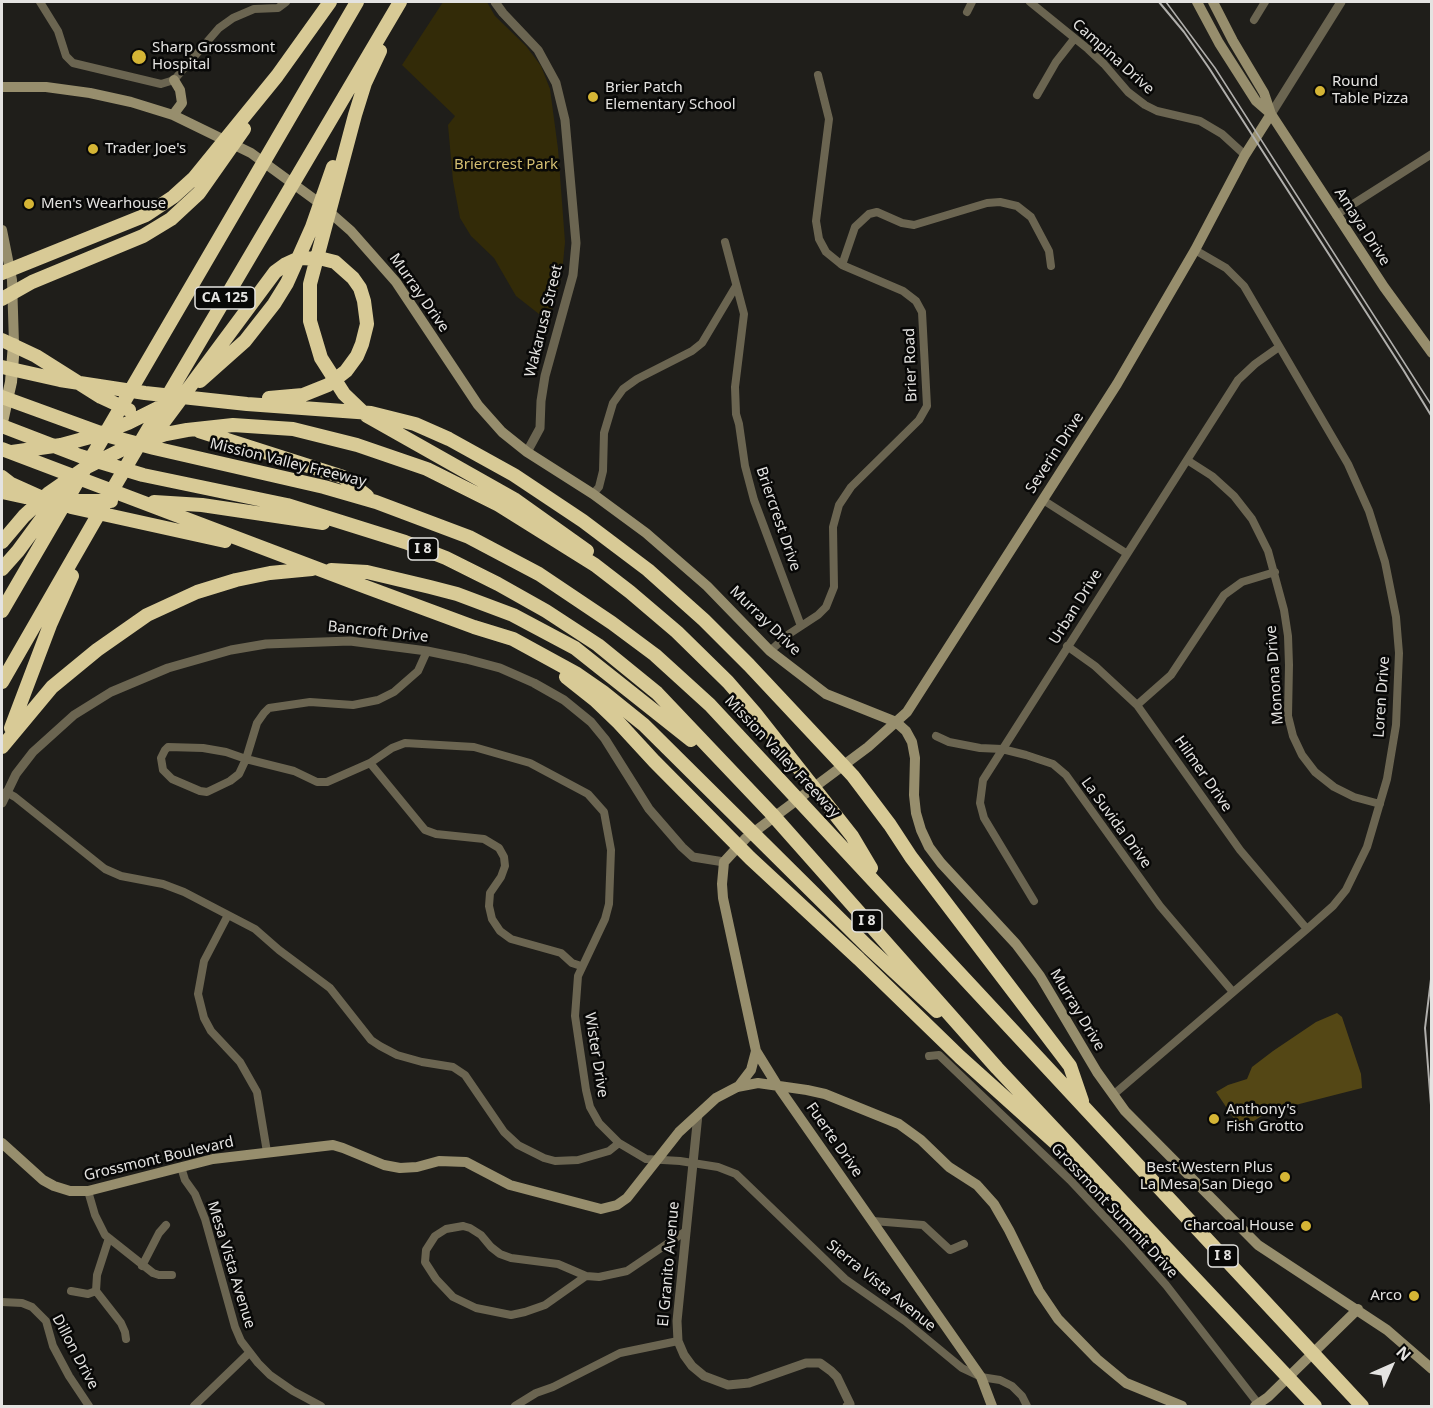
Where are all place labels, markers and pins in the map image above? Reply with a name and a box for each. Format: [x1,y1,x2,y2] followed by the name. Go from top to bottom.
[152,39,275,74] place label: Sharp Grossmont Hospital
[130,48,148,66] marker: Sharp Grossmont Hospital
[1332,73,1408,108] place label: Round Table Pizza
[605,79,736,114] place label: Brier Patch Elementary School
[1313,84,1327,98] marker: Round Table Pizza
[586,90,600,104] marker: Brier Patch Elementary School
[105,140,186,158] place label: Trader Joe's
[86,142,100,156] marker: Trader Joe's
[41,195,166,213] place label: Men's Wearhouse
[22,197,36,211] marker: Men's Wearhouse
[1226,1101,1304,1136] place label: Anthony's Fish Grotto
[1207,1112,1221,1126] marker: Anthony's Fish Grotto
[1140,1159,1273,1194] place label: Best Western Plus La Mesa San Diego
[1278,1170,1292,1184] marker: Best Western Plus La Mesa San Diego
[1183,1217,1294,1235] place label: Charcoal House
[1299,1219,1313,1233] marker: Charcoal House
[1370,1287,1402,1305] place label: Arco
[1407,1289,1421,1303] marker: Arco

